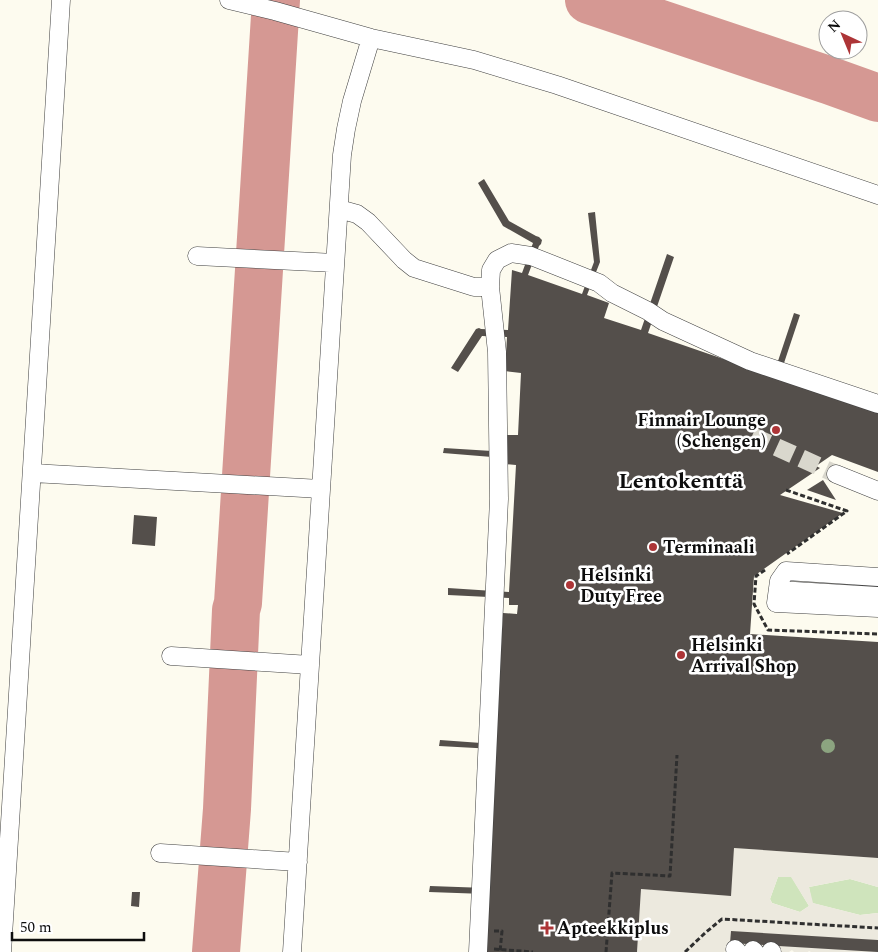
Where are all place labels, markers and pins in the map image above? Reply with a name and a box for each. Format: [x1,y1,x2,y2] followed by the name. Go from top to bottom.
[637,407,766,455] place label: Finnair Lounge (Schengen)
[770,424,782,436] marker: Finnair Lounge (Schengen)
[663,534,755,561] place label: Terminaali
[647,541,659,553] marker: Terminaali
[580,562,662,610] place label: Helsinki Duty Free
[564,579,576,591] marker: Helsinki Duty Free
[691,632,796,680] place label: Helsinki Arrival Shop
[675,649,687,661] marker: Helsinki Arrival Shop
[557,915,669,942] place label: Apteekkiplus
[541,922,553,934] marker: Apteekkiplus

